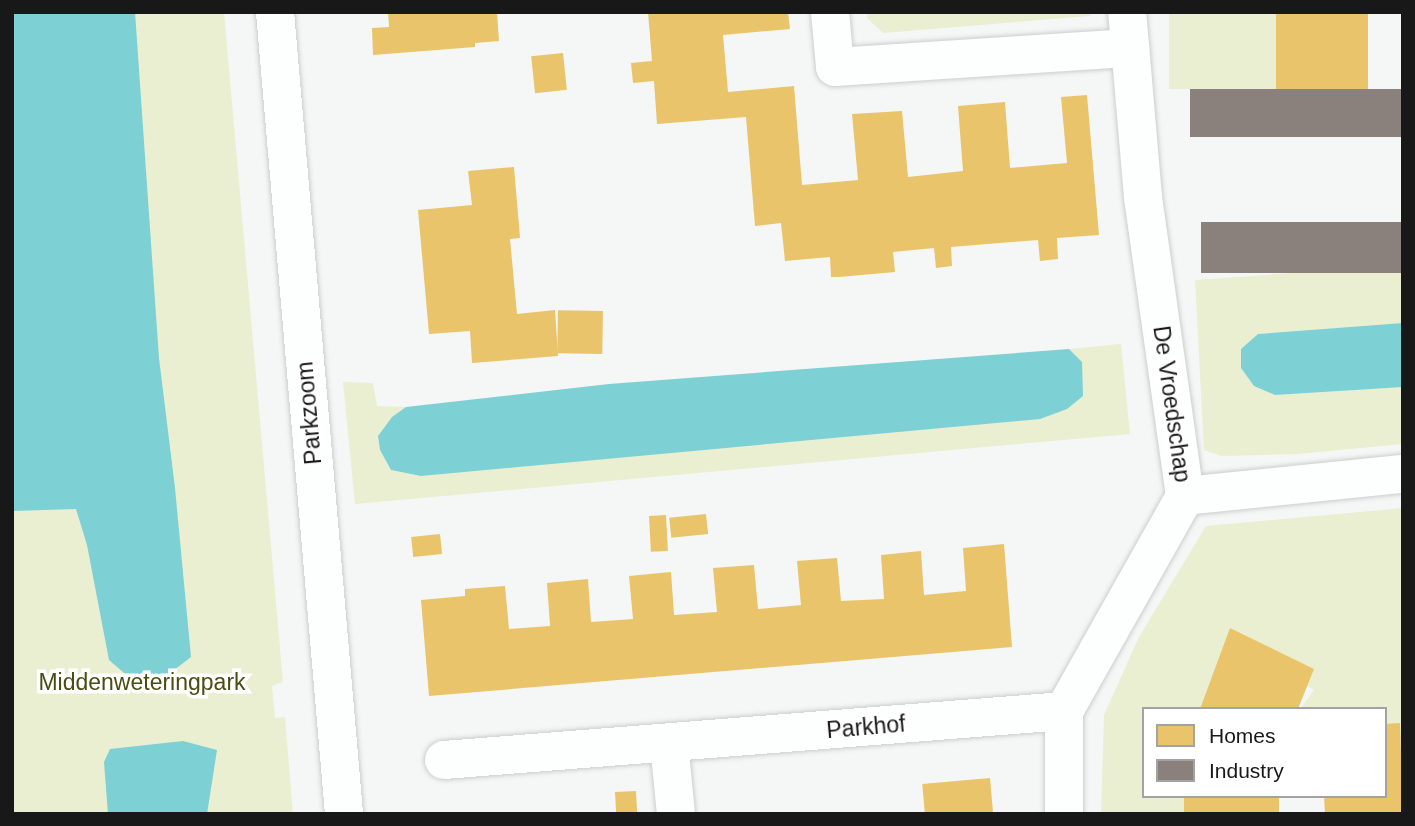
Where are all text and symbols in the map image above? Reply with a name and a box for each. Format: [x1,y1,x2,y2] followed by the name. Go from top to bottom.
[1147,324,1197,484] street label: De Vroedschap
[291,360,327,466] street label: Parkzoom
[38,668,246,696] park label: Middenweteringpark
[1142,707,1387,798] legend
[825,710,907,744] street label: Parkhof
[1209,724,1276,747] text: Homes
[1209,759,1284,782] text: Industry

